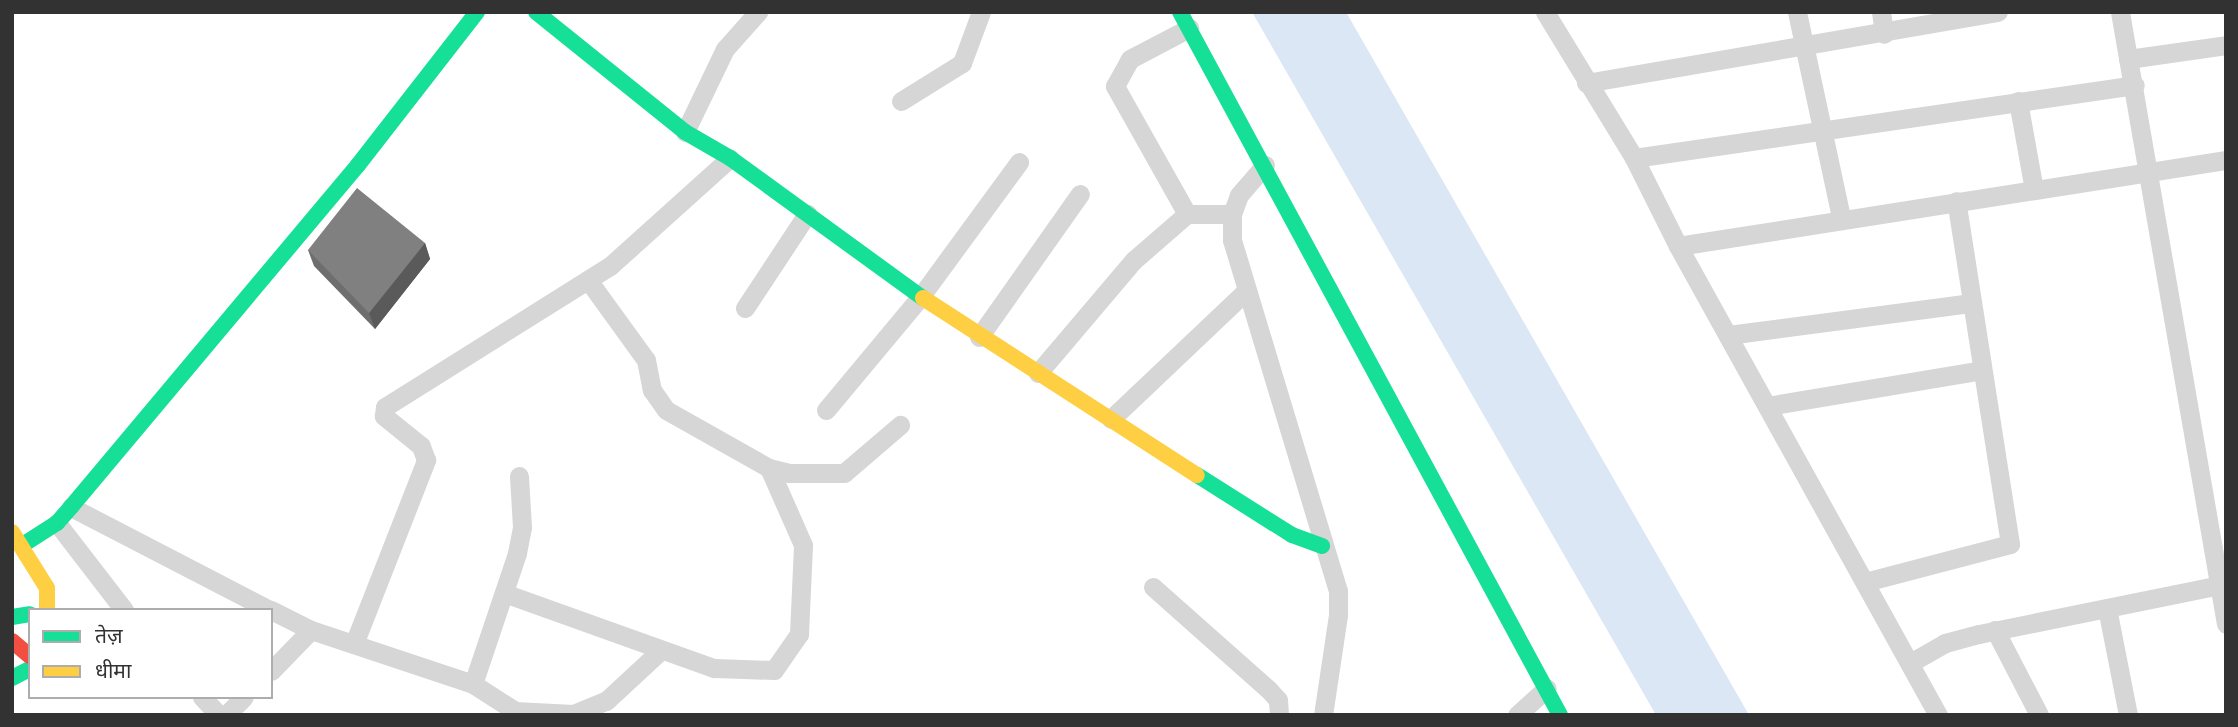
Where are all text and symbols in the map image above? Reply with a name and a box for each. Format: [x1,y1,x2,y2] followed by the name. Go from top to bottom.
[28,608,273,699] legend
[95,621,123,649] text: तेज़
[95,656,131,684] text: धीमा

